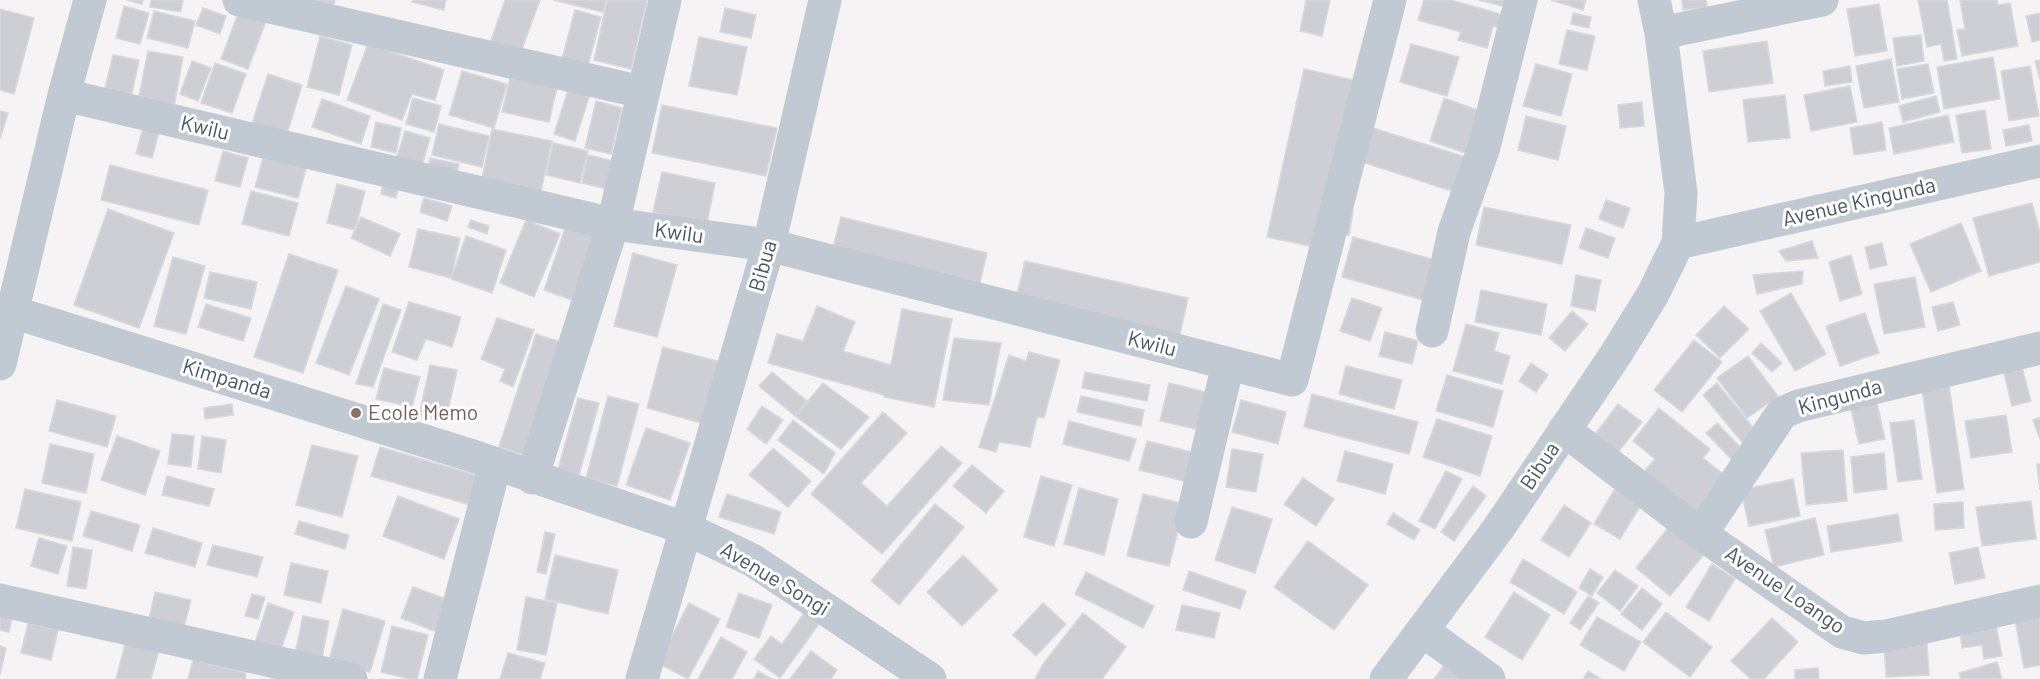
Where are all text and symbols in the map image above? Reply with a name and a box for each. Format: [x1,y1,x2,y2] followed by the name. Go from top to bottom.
[179,109,232,144] street label: Kwilu
[1780,171,1938,230] street label: Avenue Kingunda
[653,216,705,247] street label: Kwilu
[742,237,781,294] street label: Bibua
[1126,324,1179,361] street label: Kwilu
[180,352,275,403] street label: Kimpanda
[1795,372,1884,419] street label: Kingunda
[368,399,478,424] place label: Ecole Memo
[349,406,363,420] marker: Ecole Memo
[1514,437,1564,494] street label: Bibua
[717,535,835,620] street label: Avenue Songi
[1721,540,1850,638] street label: Avenue Loango

